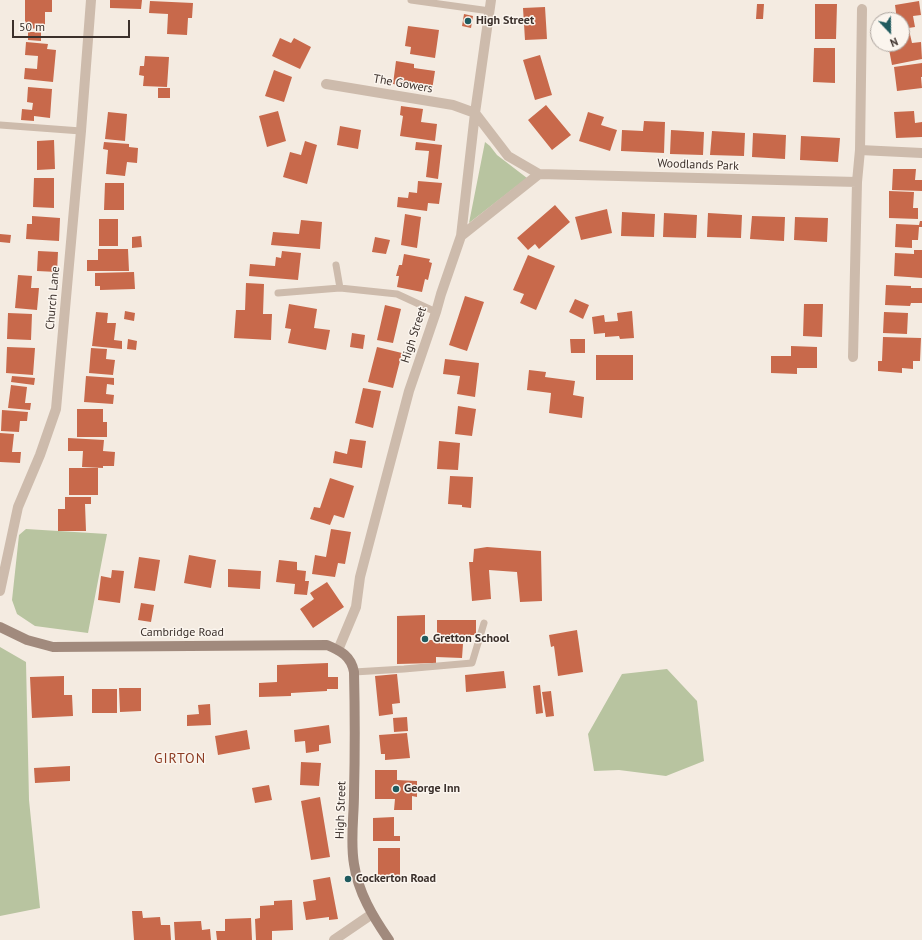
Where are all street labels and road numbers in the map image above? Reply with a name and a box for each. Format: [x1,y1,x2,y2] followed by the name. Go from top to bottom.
[372,72,434,96] street label: The Gowers
[657,156,739,174] street label: Woodlands Park
[43,266,63,330] street label: Church Lane
[398,305,430,365] street label: High Street
[140,626,224,640] street label: Cambridge Road
[333,781,349,839] street label: High Street

